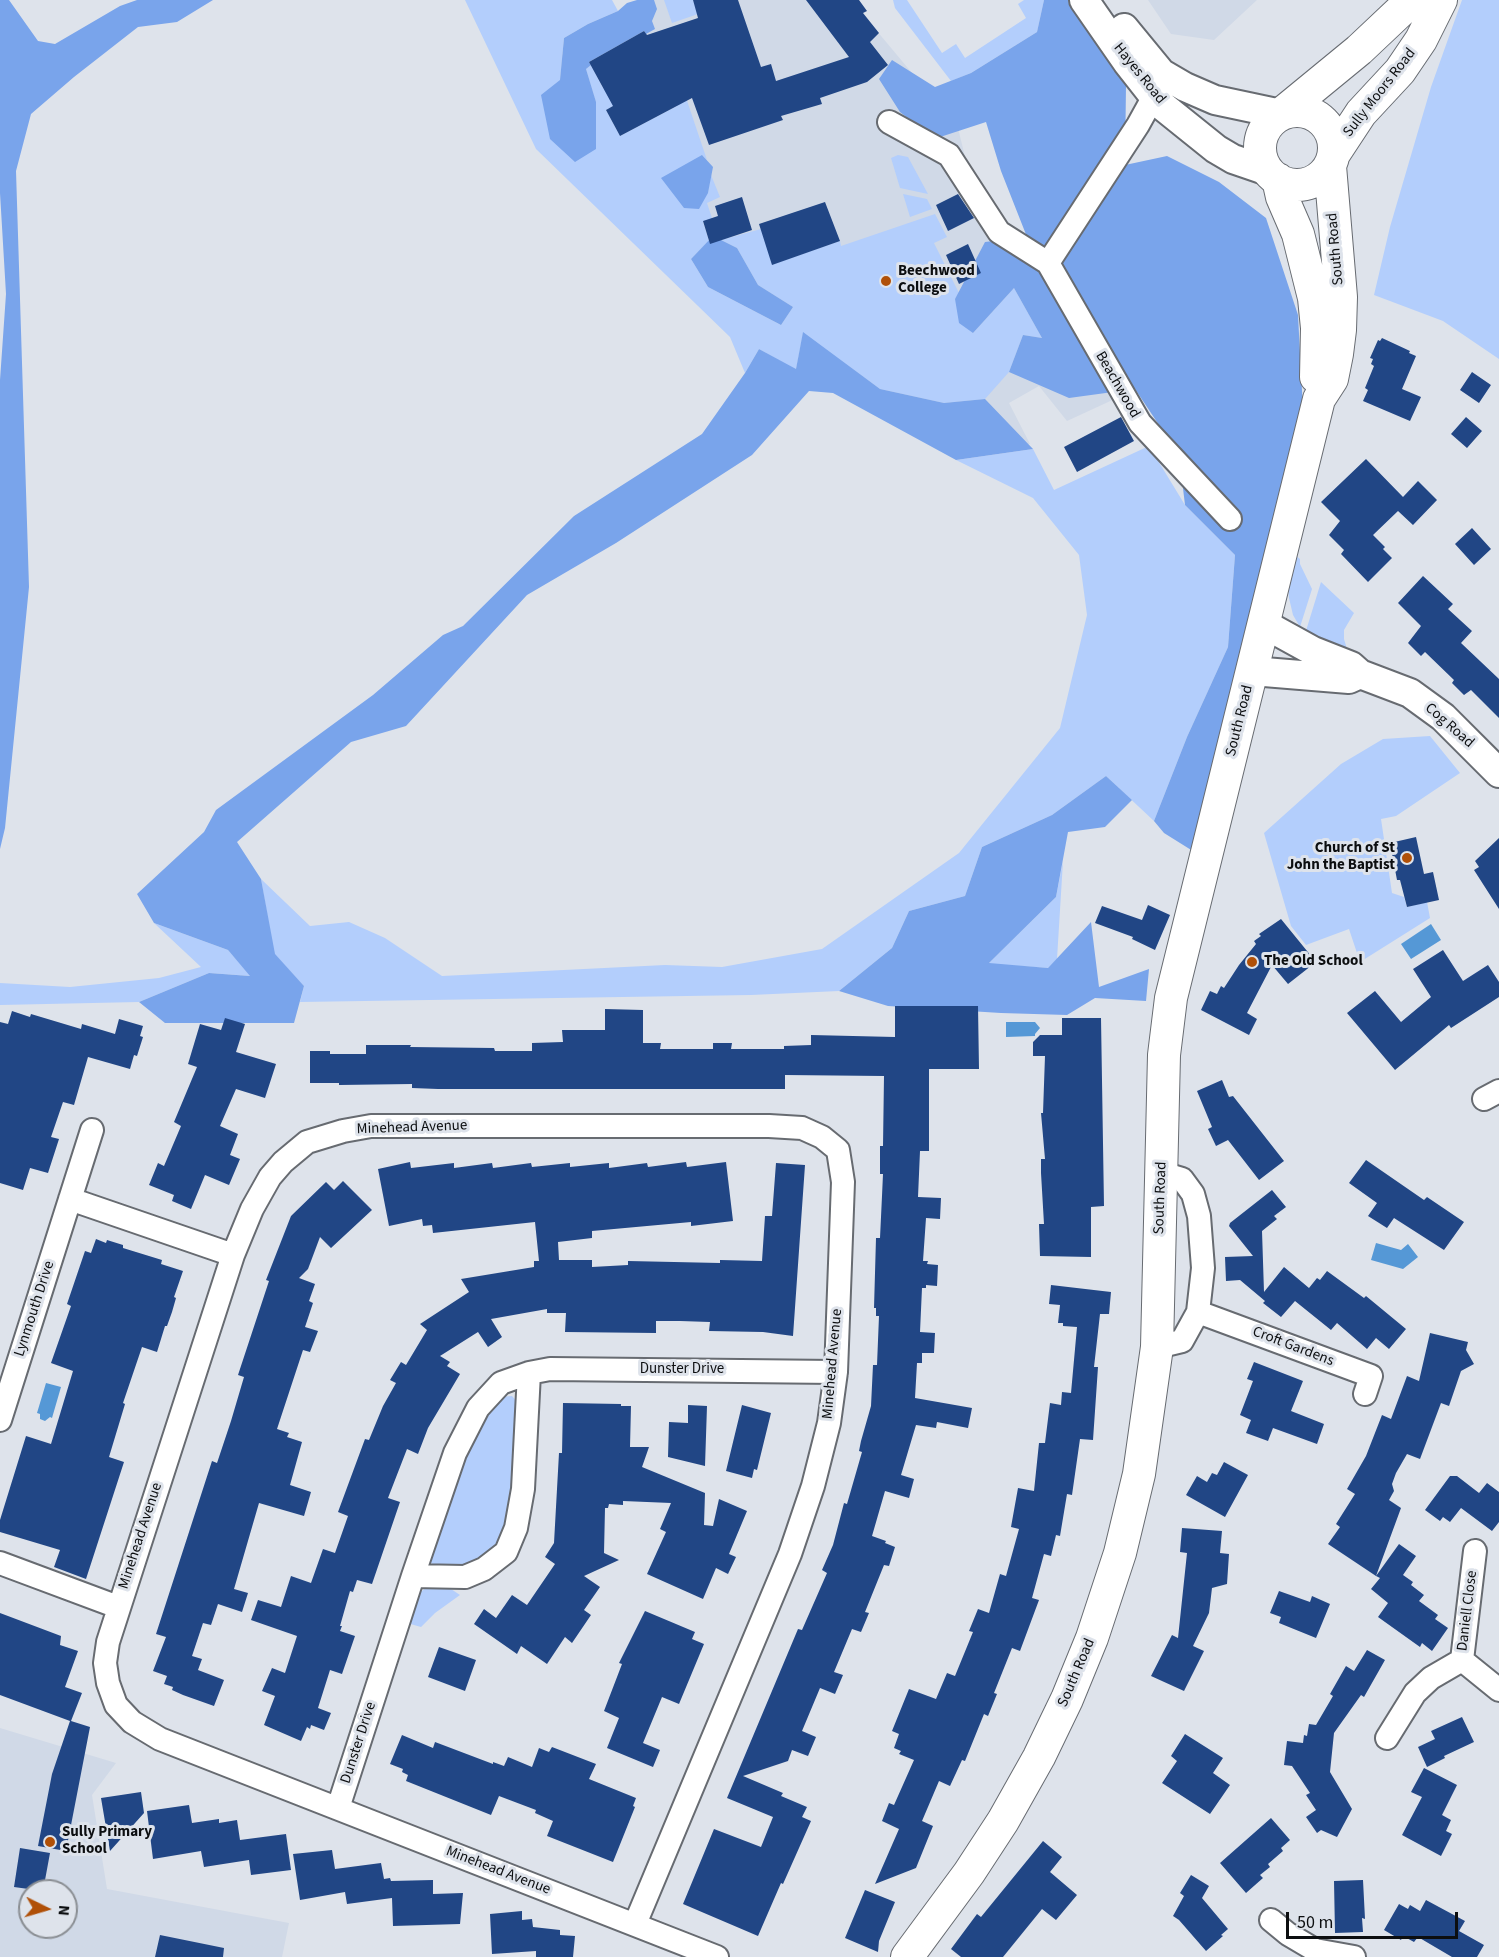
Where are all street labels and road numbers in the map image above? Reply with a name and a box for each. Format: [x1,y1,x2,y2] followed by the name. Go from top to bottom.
[1109,40,1169,108] street label: Hayes Road
[1340,45,1420,141] street label: Sully Moors Road
[1324,212,1348,286] street label: South Road
[1091,348,1143,422] street label: Beachwood
[1222,684,1258,758] street label: South Road
[1421,700,1477,752] street label: Cog Road
[356,1117,468,1139] street label: Minehead Avenue
[1151,1161,1171,1235] street label: South Road
[11,1259,59,1359] street label: Lynmouth Drive
[819,1308,847,1420] street label: Minehead Avenue
[1250,1323,1336,1371] street label: Croft Gardens
[640,1361,724,1379] street label: Dunster Drive
[115,1481,167,1591] street label: Minehead Avenue
[1454,1570,1482,1652] street label: Daniell Close
[1055,1636,1099,1710] street label: South Road
[337,1700,381,1786] street label: Dunster Drive
[443,1843,553,1899] street label: Minehead Avenue

